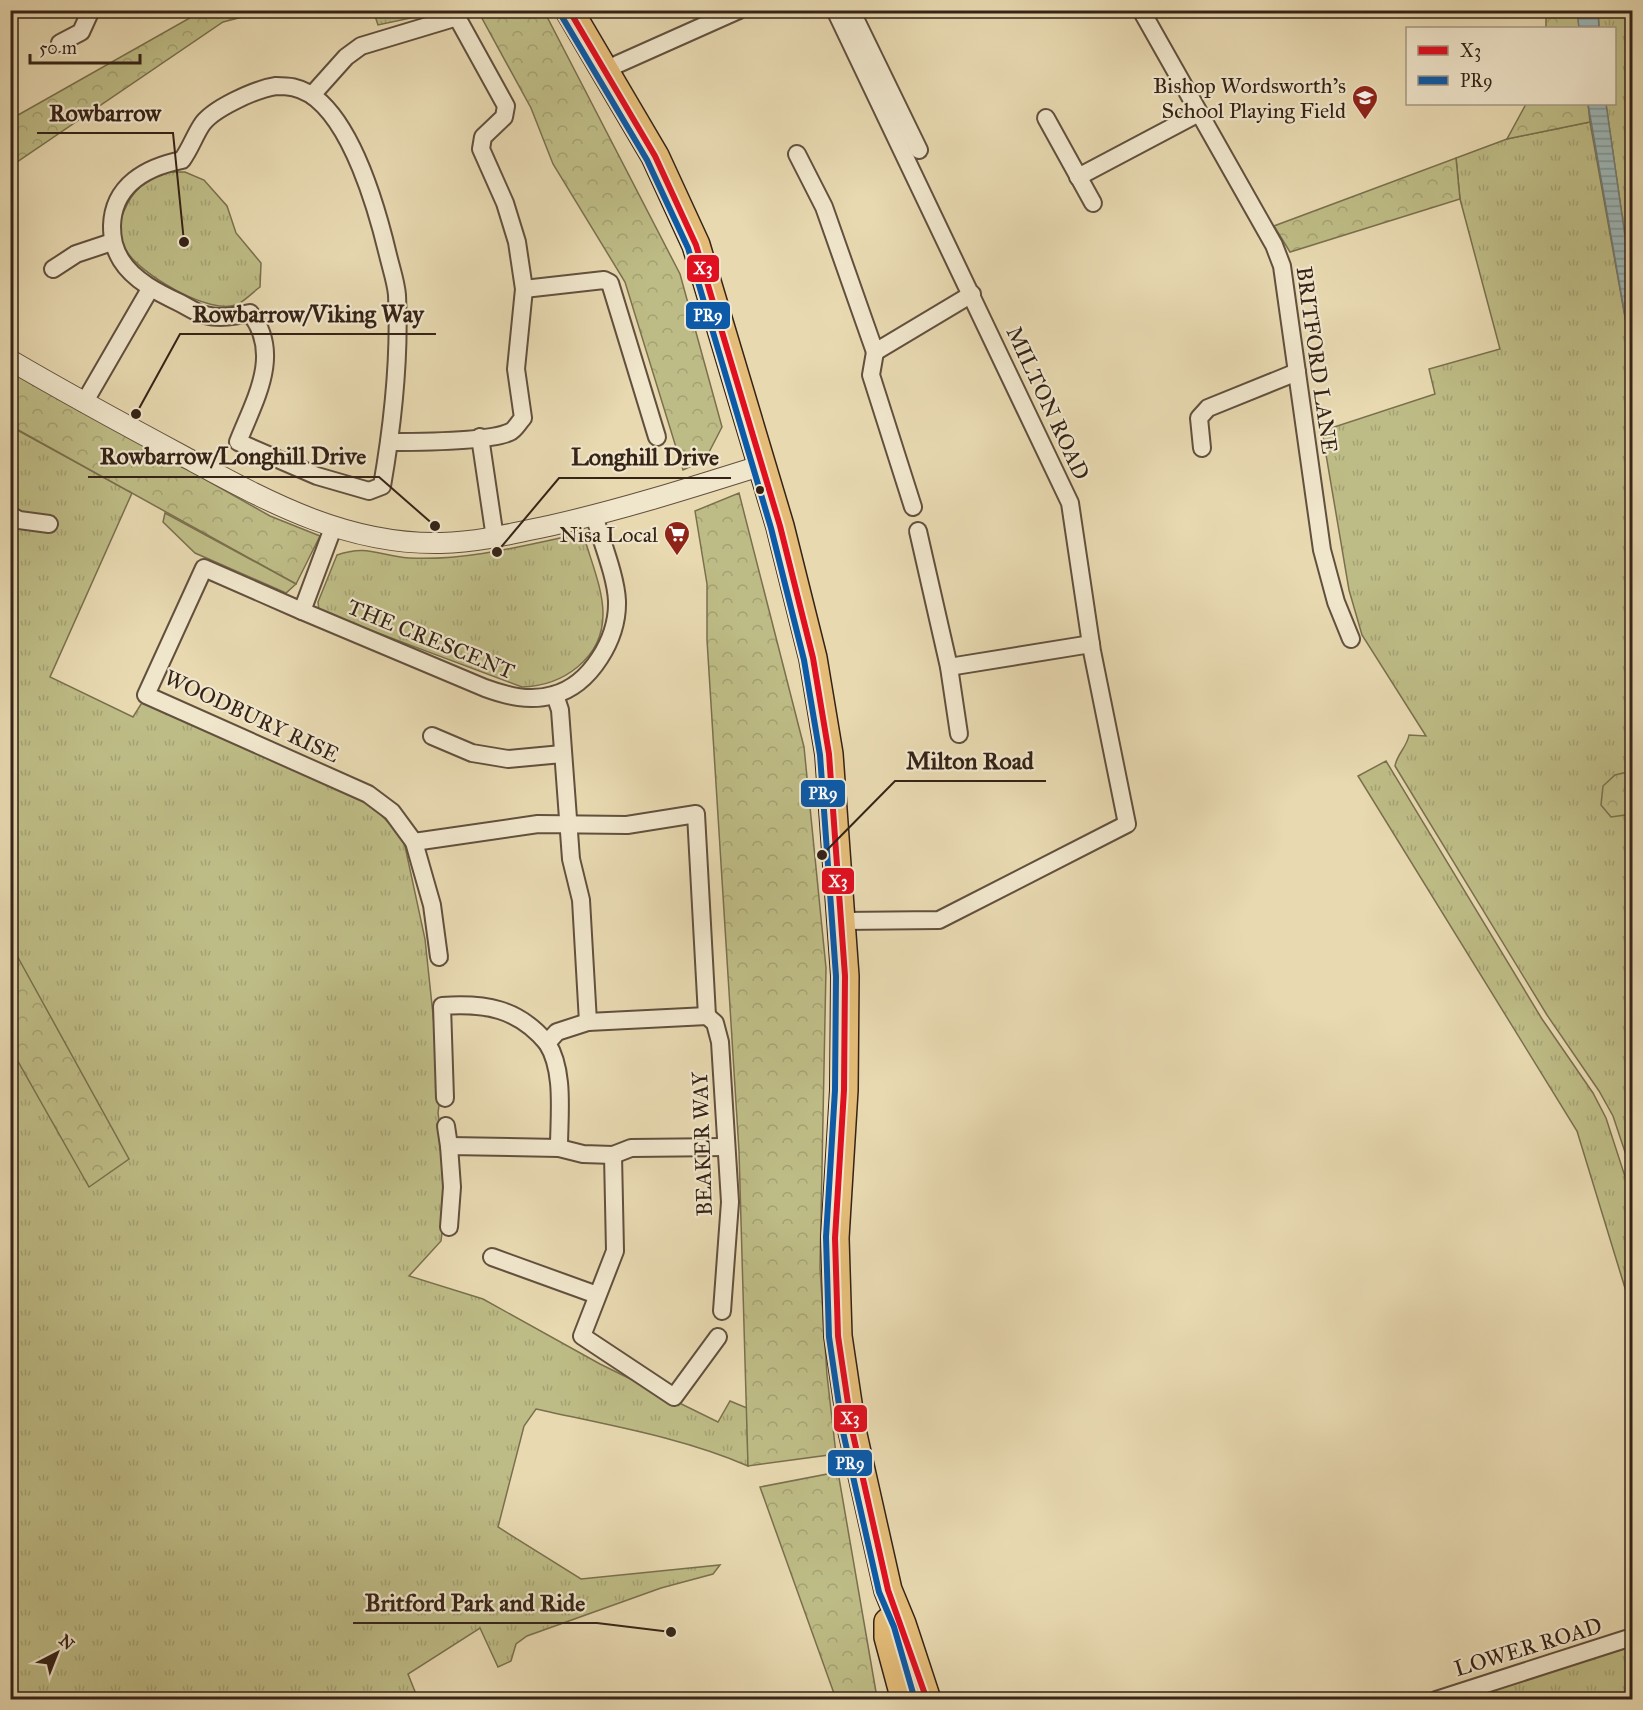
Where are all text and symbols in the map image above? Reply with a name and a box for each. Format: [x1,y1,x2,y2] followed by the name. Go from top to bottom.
[30,27,140,65] scale bar
[1406,27,1616,105] legend
[39,37,77,59] text: 50 m
[1460,40,1481,62] text: X3
[1460,70,1493,92] text: PR9
[1153,72,1346,124] place label: Bishop Wordsworth's School Playing Field
[1350,83,1380,121] school or university icon: Bishop Wordsworth's School Playing Field
[37,91,173,133] callout: Rowbarrow
[49,98,162,128] text: Rowbarrow
[686,254,720,283] line badge: X3
[693,259,712,279] text: X3
[1290,265,1344,456] street label: BRITFORD LANE
[180,292,436,334] callout: Rowbarrow/Viking Way
[192,299,426,329] text: Rowbarrow/Viking Way
[685,301,731,330] line badge: PR9
[693,306,723,326] text: PR9
[1001,322,1095,484] street label: MILTON ROAD
[88,435,379,477] callout: Rowbarrow/Longhill Drive
[559,436,731,478] callout: Longhill Drive
[100,441,366,471] text: Rowbarrow/Longhill Drive
[571,442,719,472] text: Longhill Drive
[754,484,766,496] unlabelled marker
[662,519,692,557] supermarket icon: Nisa Local
[559,521,658,548] place label: Nisa Local
[343,593,519,685] street label: THE CRESCENT
[160,664,344,768] street label: WOODBURY RISE
[895,739,1046,781] callout: Milton Road
[906,746,1035,776] text: Milton Road
[800,779,846,808] line badge: PR9
[808,784,838,804] text: PR9
[821,867,855,895] line badge: X3
[828,872,847,892] text: X3
[686,1070,718,1217] street label: BEAKER WAY
[833,1404,868,1433] line badge: X3
[840,1409,859,1429] text: X3
[827,1449,873,1477] line badge: PR9
[835,1454,865,1474] text: PR9
[353,1581,597,1623] callout: Britford Park and Ride
[365,1588,585,1618] text: Britford Park and Ride
[1451,1612,1605,1682] street label: LOWER ROAD
[27,1623,87,1683] north arrow
[55,1631,78,1654] text: N

